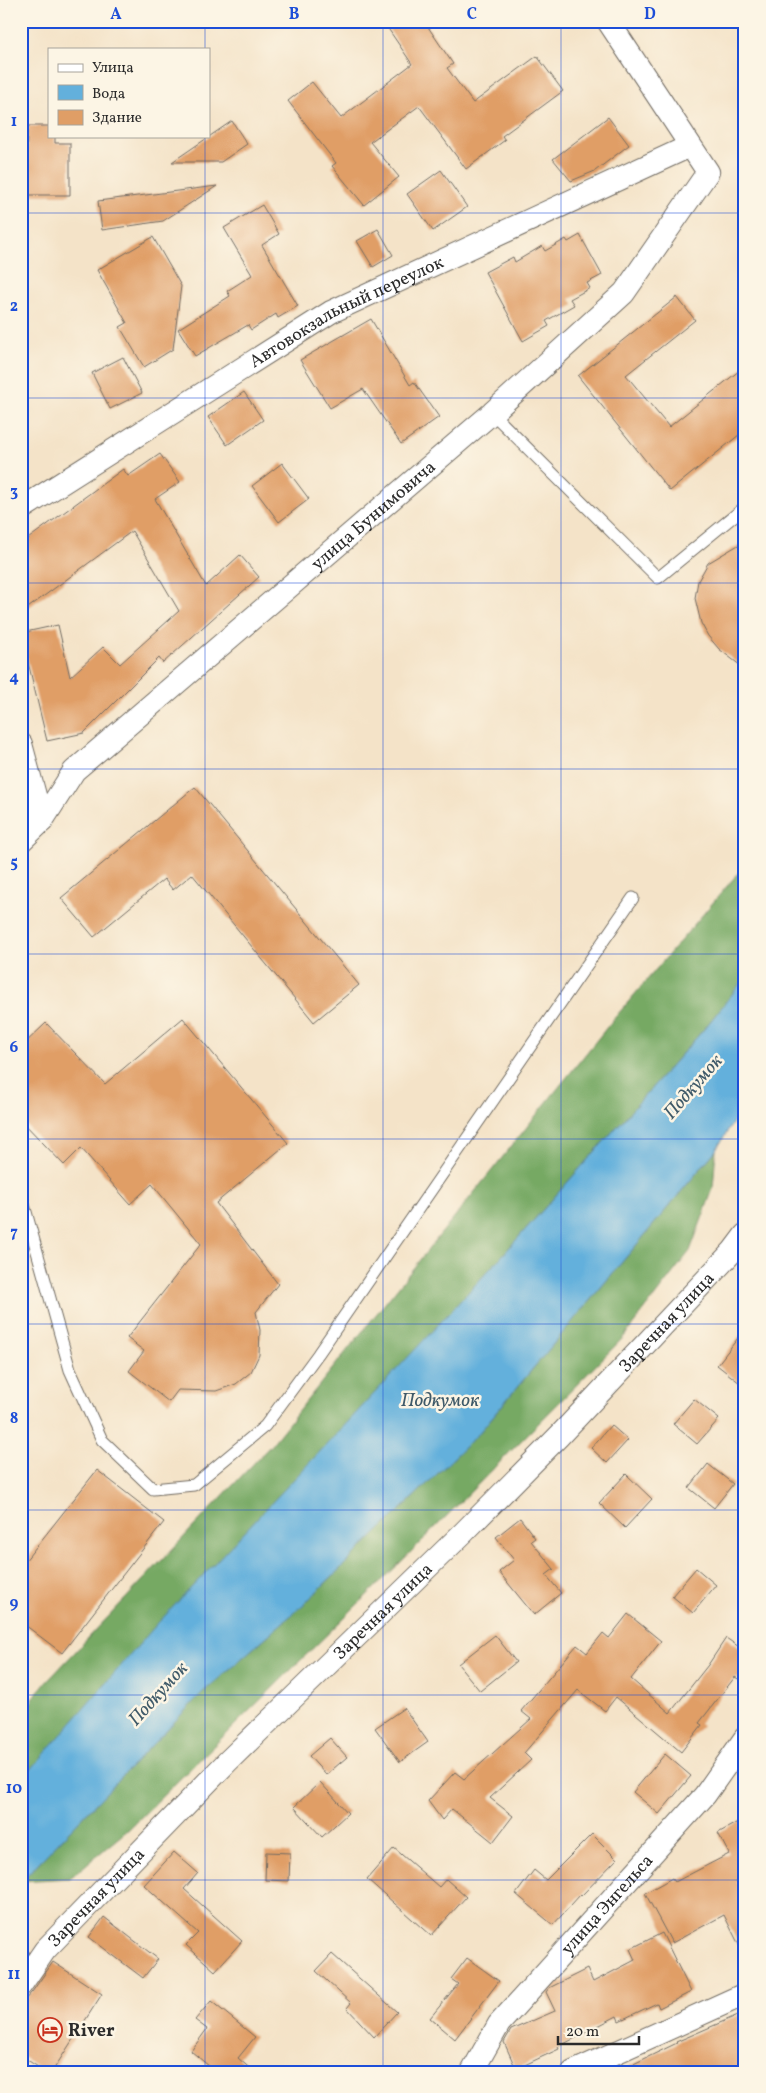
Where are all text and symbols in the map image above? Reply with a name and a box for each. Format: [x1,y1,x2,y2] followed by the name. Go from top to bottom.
[110,4,122,26] text: A
[289,4,300,26] text: B
[467,4,477,26] text: C
[644,4,656,26] text: D
[48,48,210,138] legend
[92,58,134,79] text: Улица
[92,84,125,105] text: Вода
[92,108,142,129] text: Здание
[11,111,17,133] text: 1
[245,250,448,375] street label: Автовокзальный переулок
[10,296,18,318] text: 2
[306,455,442,577] street label: улица Бунимовича
[10,481,18,503] text: 3
[9,667,19,689] text: 4
[10,852,18,874] text: 5
[10,1037,19,1059] text: 6
[658,1049,730,1125] water label: Подкумок
[10,1222,18,1244] text: 7
[614,1267,721,1379] street label: Заречная улица
[401,1388,480,1414] water label: Подкумок
[10,1408,18,1430] text: 8
[328,1558,439,1666] street label: Заречная улица
[10,1593,19,1615] text: 9
[123,1656,195,1732] water label: Подкумок
[6,1778,22,1800] text: 10
[43,1843,151,1954] street label: Заречная улица
[556,1850,660,1961] street label: улица Энгельса
[8,1964,20,1986] text: 11
[558,2013,640,2045] scale bar
[37,2017,63,2043] hotel icon: River
[68,2019,115,2044] place label: River
[566,2022,599,2043] text: 20 m

